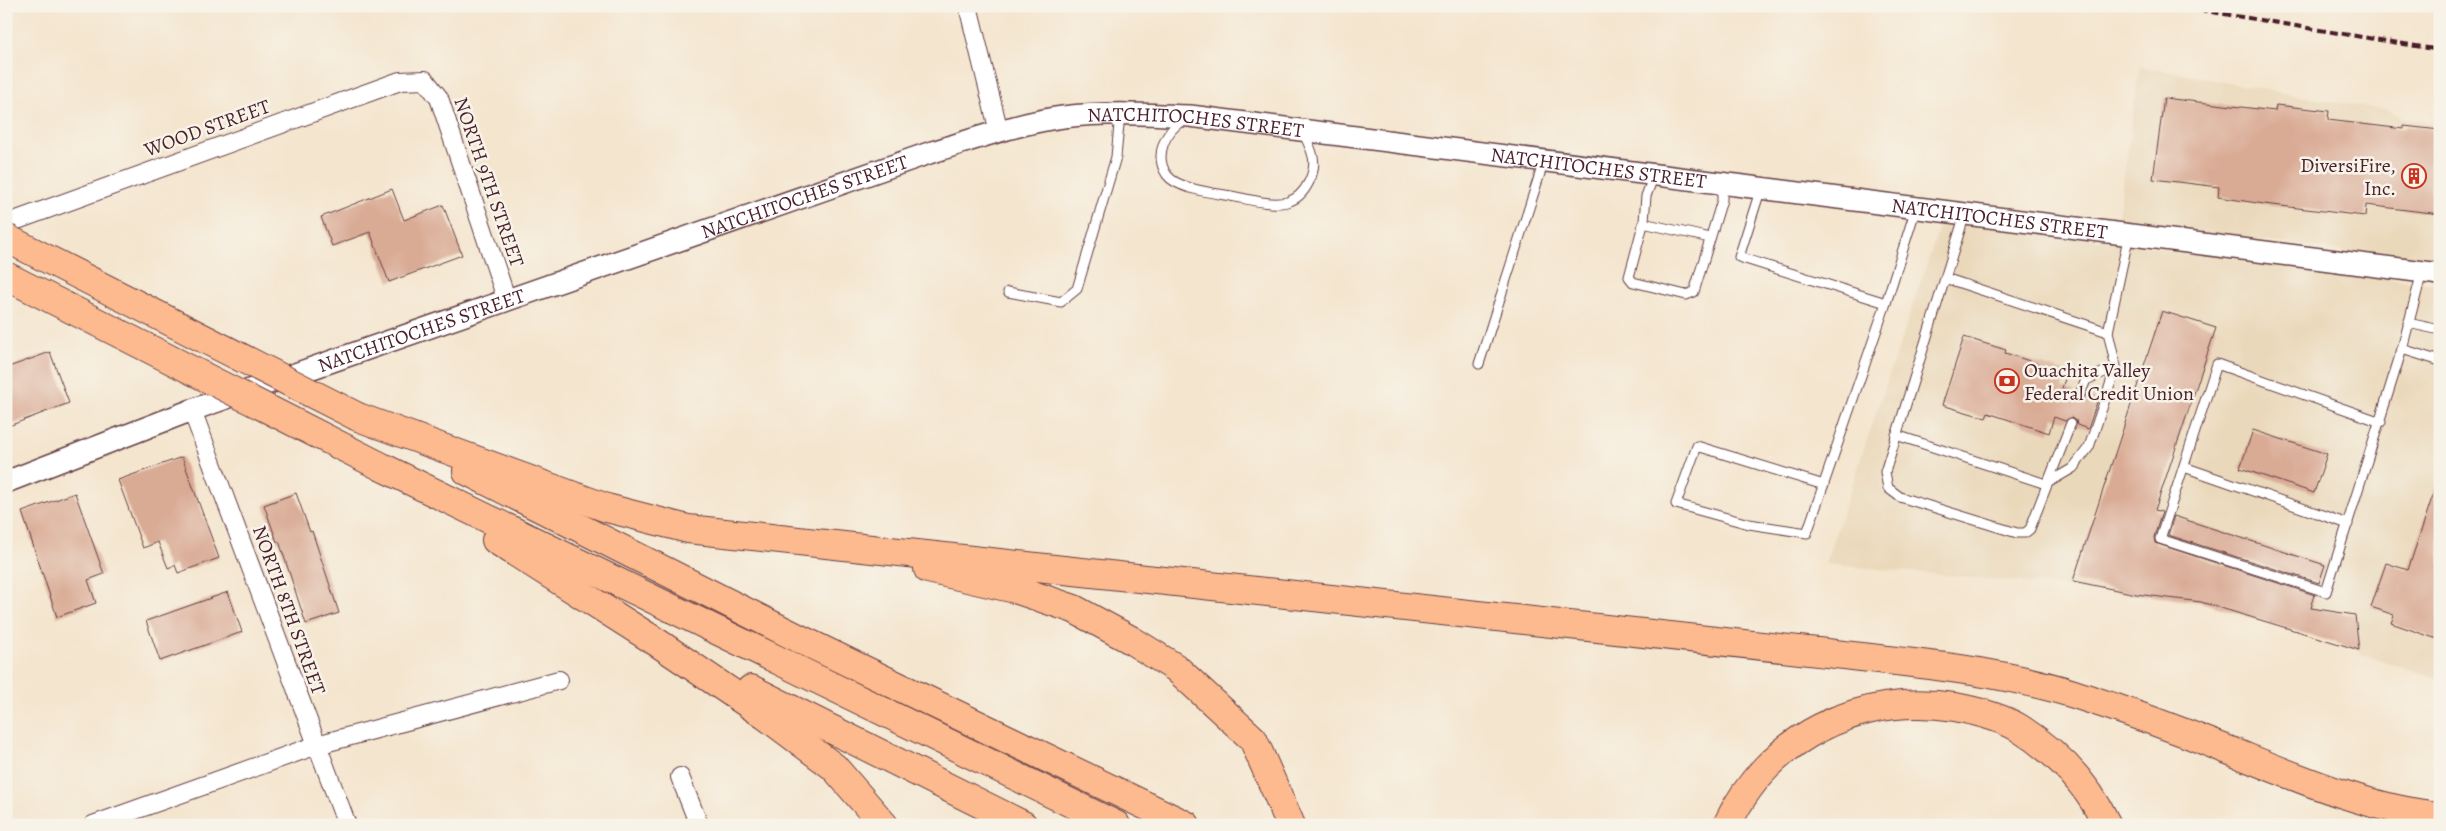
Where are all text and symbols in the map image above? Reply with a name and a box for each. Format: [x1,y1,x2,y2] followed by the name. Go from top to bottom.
[139,93,274,164] street label: WOOD STREET
[447,94,531,271] street label: NORTH 9TH STREET
[1087,100,1306,144] street label: NATCHITOCHES STREET
[1489,141,1708,195] street label: NATCHITOCHES STREET
[697,148,912,245] street label: NATCHITOCHES STREET
[2300,152,2396,202] place label: DiversiFire, Inc.
[2401,163,2427,189] building icon: DiversiFire, Inc.
[1890,191,2109,245] street label: NATCHITOCHES STREET
[314,282,528,379] street label: NATCHITOCHES STREET
[2024,357,2194,407] place label: Ouachita Valley Federal Credit Union
[1994,368,2020,394] bank icon: Ouachita Valley Federal Credit Union
[246,522,332,698] street label: NORTH 8TH STREET

